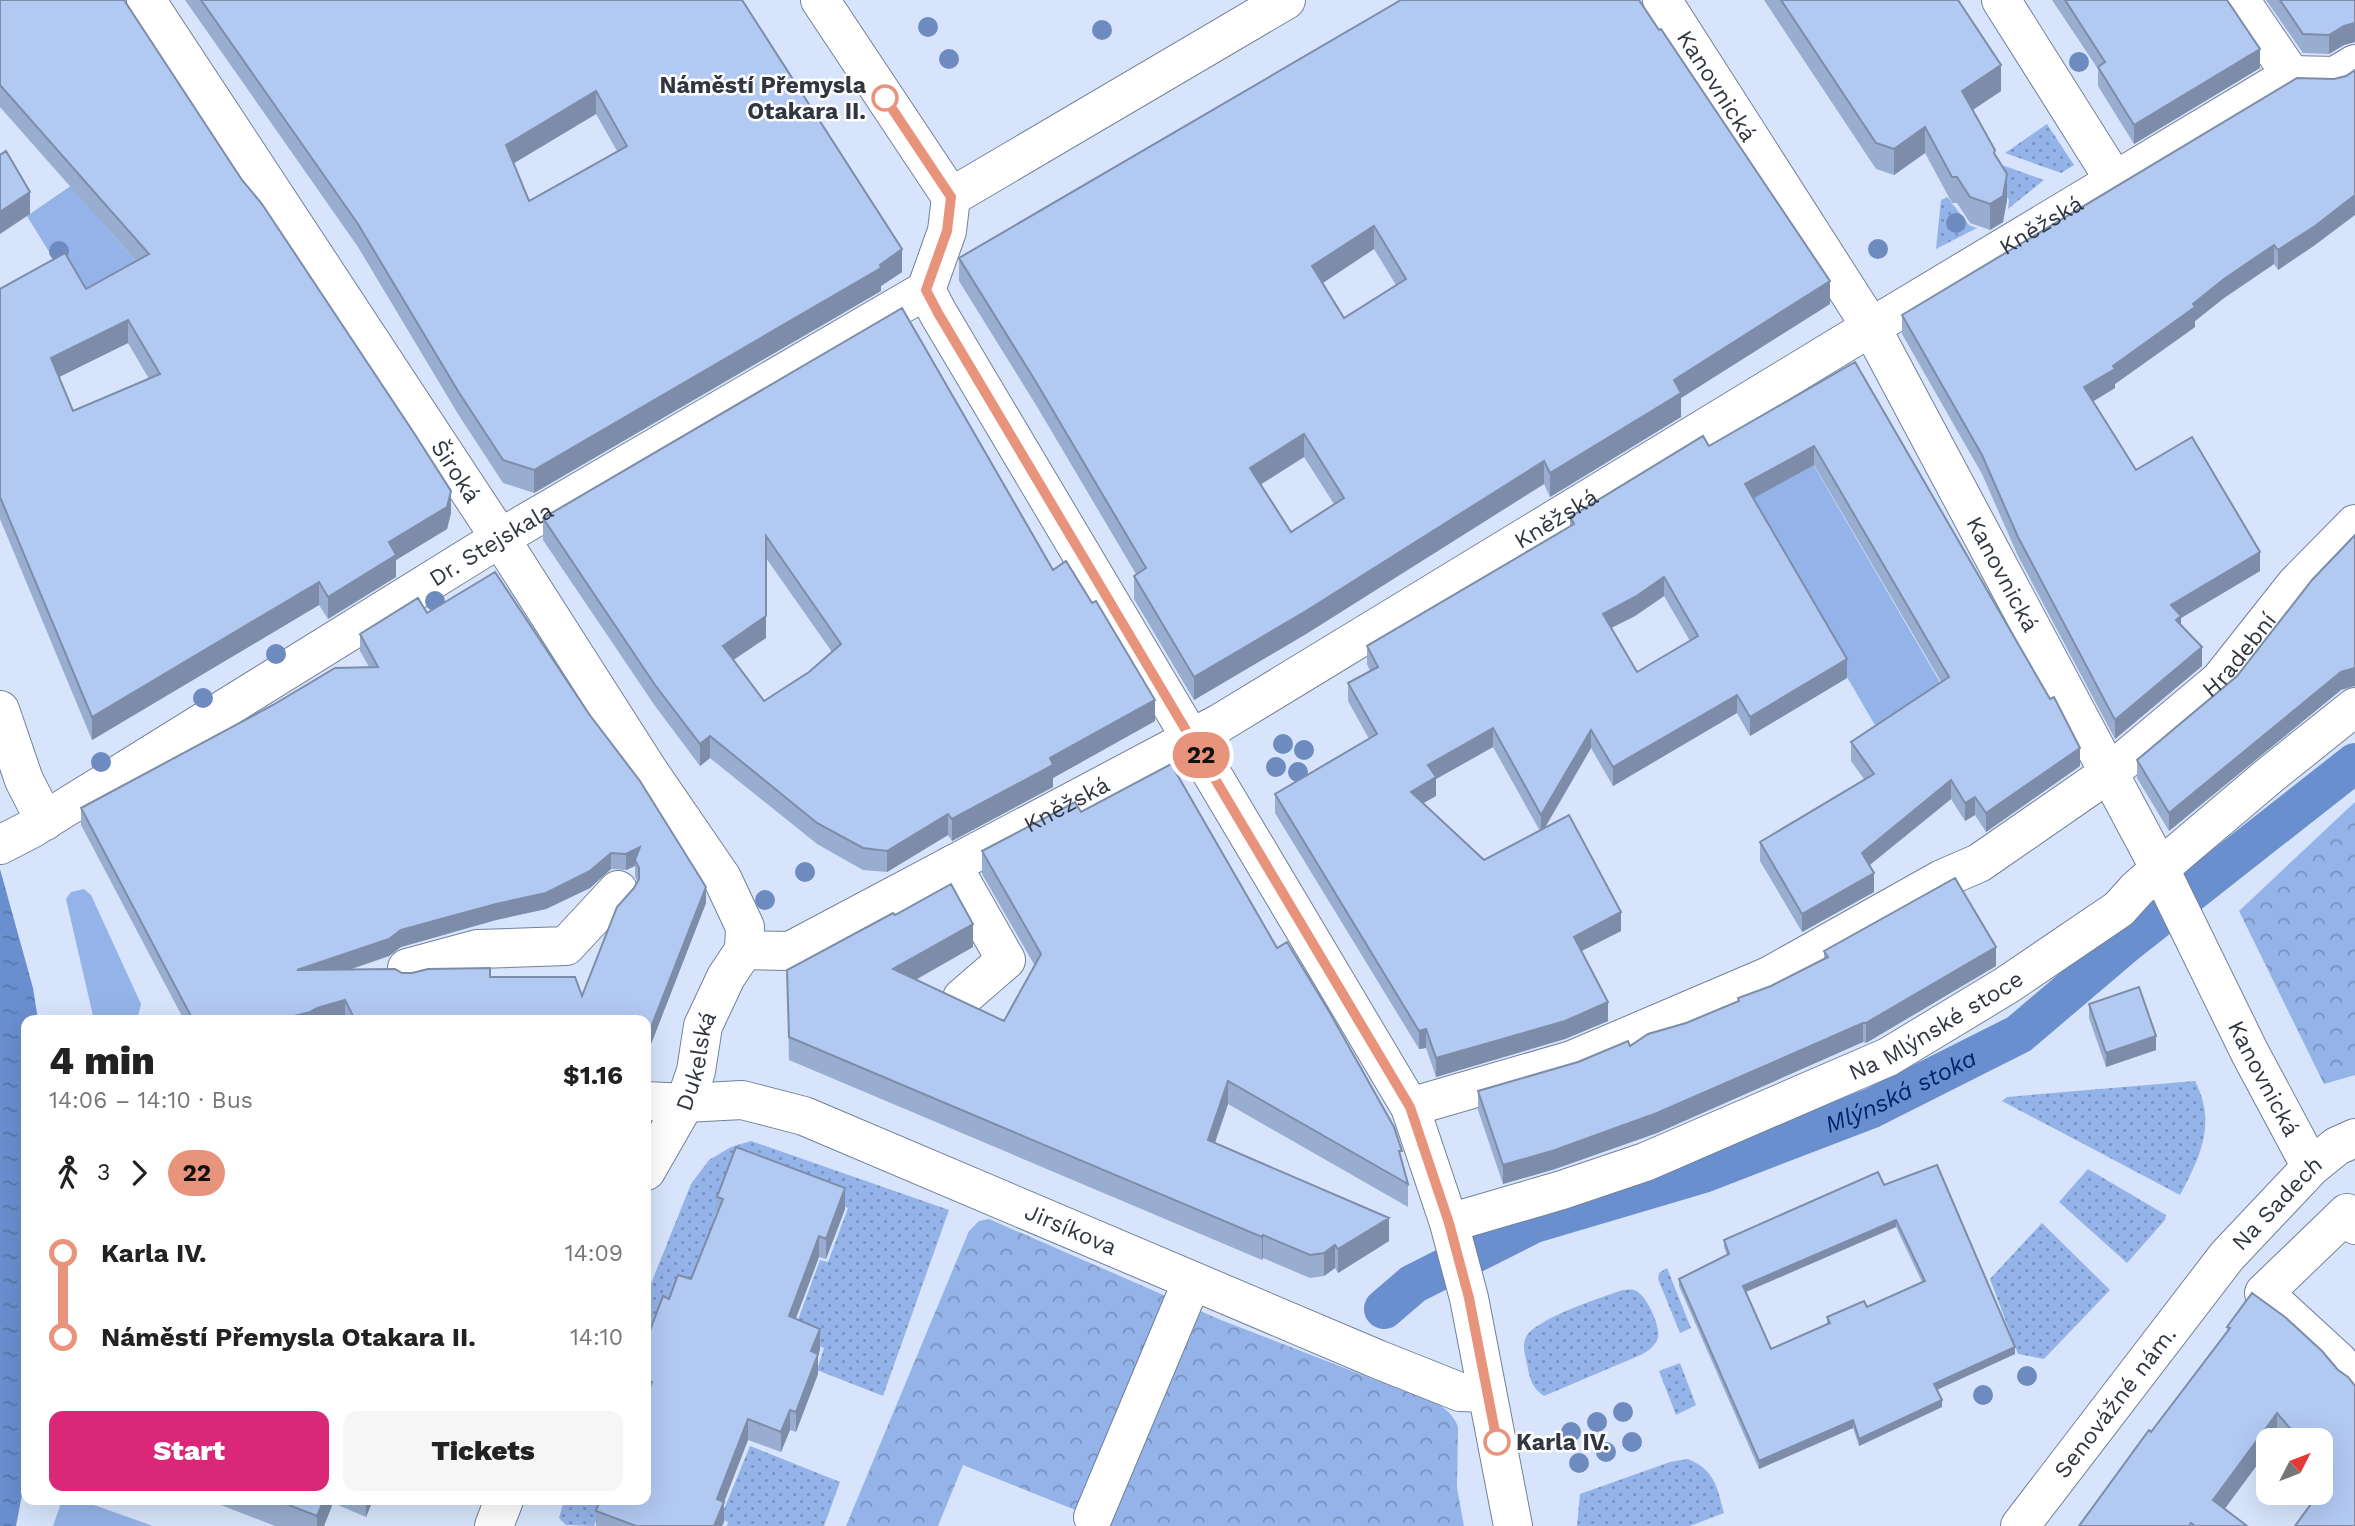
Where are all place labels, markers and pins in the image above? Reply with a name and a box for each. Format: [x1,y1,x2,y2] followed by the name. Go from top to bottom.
[660,72,867,125] place label: Náměstí Přemysla Otakara II.
[872,85,898,111] marker: Náměstí Přemysla Otakara II.
[1484,1429,1510,1455] marker: Karla IV.
[1516,1429,1609,1456] place label: Karla IV.

